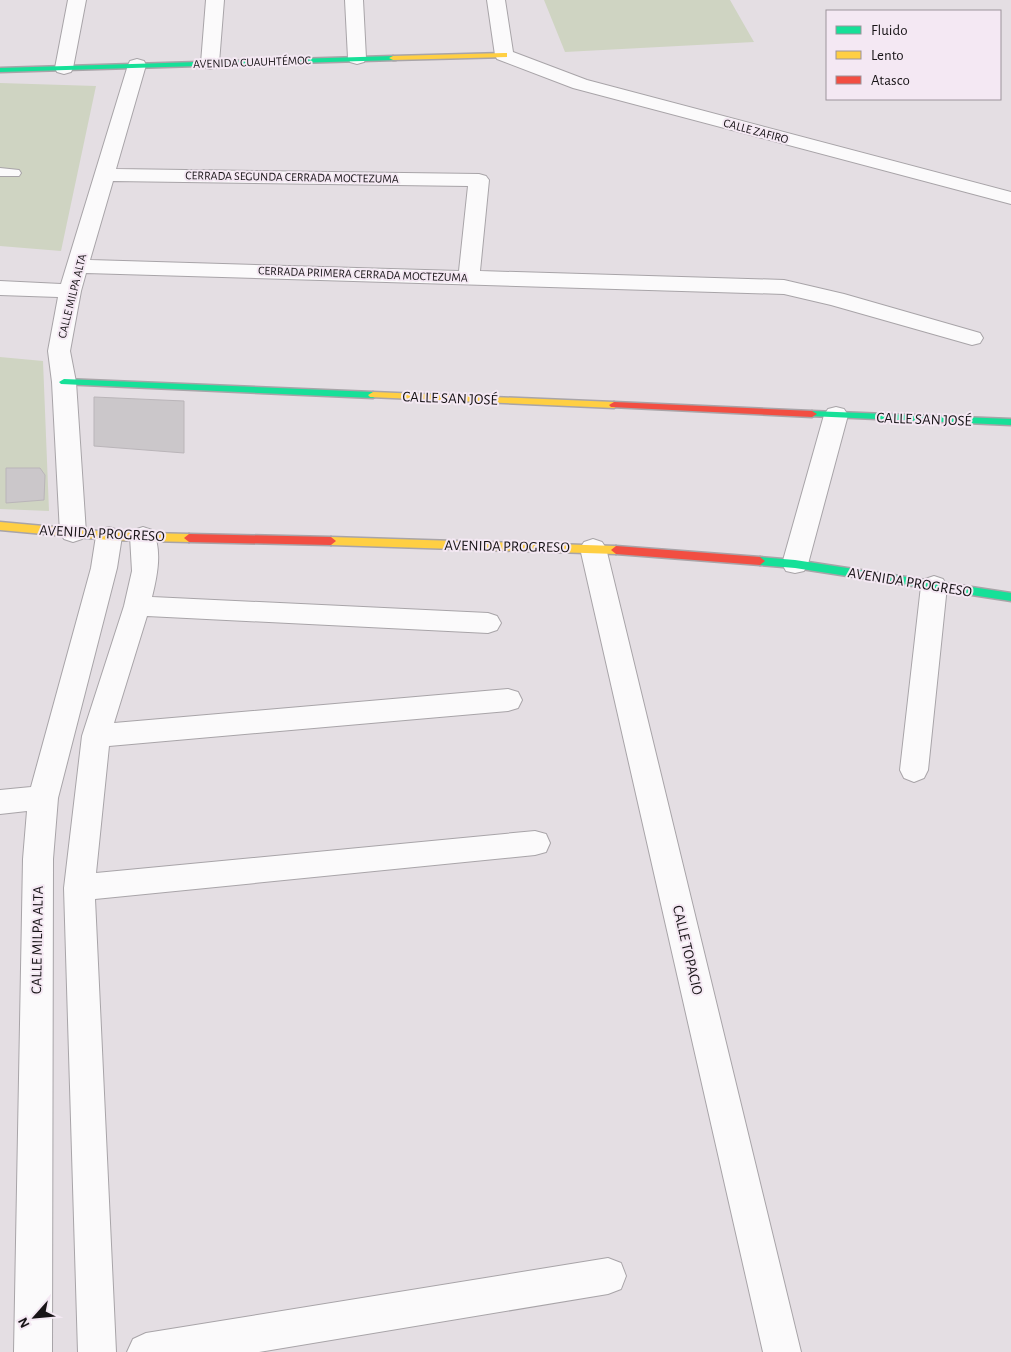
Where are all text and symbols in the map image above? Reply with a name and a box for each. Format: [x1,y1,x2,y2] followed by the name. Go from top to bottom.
[826,10,1001,100] legend
[871,23,908,38] text: Fluido
[871,48,904,63] text: Lento
[193,53,311,70] street label: AVENIDA CUAUHTÉMOC
[871,73,910,88] text: Atasco
[722,117,790,146] street label: CALLE ZAFIRO
[185,169,399,185] street label: CERRADA SEGUNDA CERRADA MOCTEZUMA
[56,252,88,339] street label: CALLE MILPA ALTA
[258,264,468,284] street label: CERRADA PRIMERA CERRADA MOCTEZUMA
[402,387,498,408] street label: CALLE SAN JOSÉ
[876,408,972,429] street label: CALLE SAN JOSÉ
[39,523,165,544] street label: AVENIDA PROGRESO
[444,538,570,555] street label: AVENIDA PROGRESO
[847,565,973,600] street label: AVENIDA PROGRESO
[29,885,46,994] street label: CALLE MILPA ALTA
[670,904,705,996] street label: CALLE TOPACIO
[10,1292,60,1342] north arrow
[16,1315,33,1330] text: N

